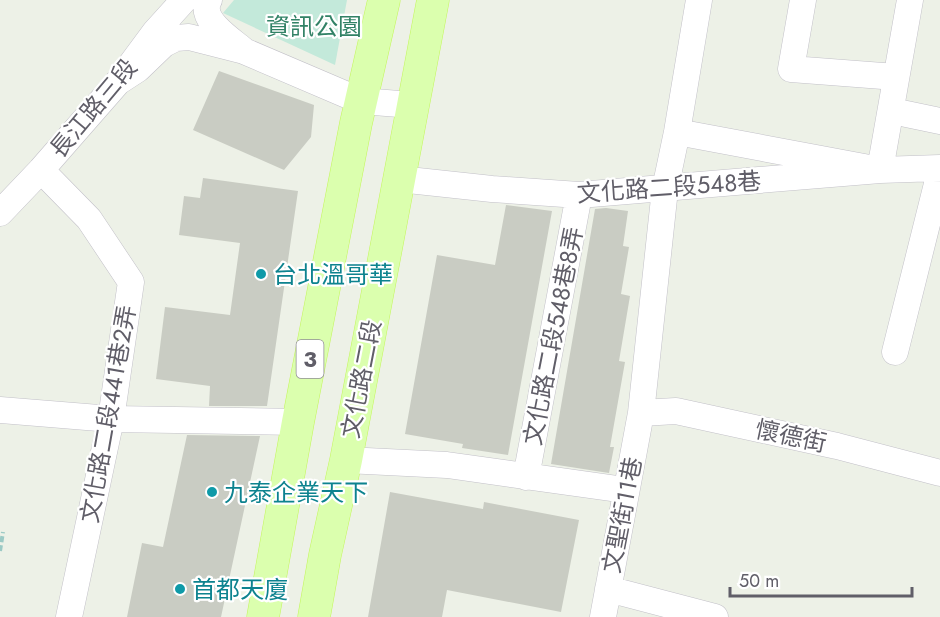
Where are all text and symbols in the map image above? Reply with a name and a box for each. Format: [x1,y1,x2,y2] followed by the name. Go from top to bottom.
[266,9,362,44] park label: 資訊公園
[41,51,145,165] street label: 長江路三段
[576,163,762,211] street label: 文化路二段548巷
[515,224,591,448] street label: 文化路二段548巷8弄
[273,257,393,292] place label: 台北溫哥華
[254,267,268,281] marker: 台北溫哥華
[72,302,144,526] street label: 文化路二段441巷2弄
[332,317,390,441] street label: 文化路二段
[296,340,324,378] road number: 3
[752,411,830,461] street label: 懷德街
[594,454,650,576] street label: 文聖街11巷
[224,475,368,510] place label: 九泰企業天下
[205,485,219,499] marker: 九泰企業天下
[730,560,912,598] scale bar
[739,568,779,594] text: 50 m
[192,572,288,607] place label: 首都天廈
[173,582,187,596] marker: 首都天廈

